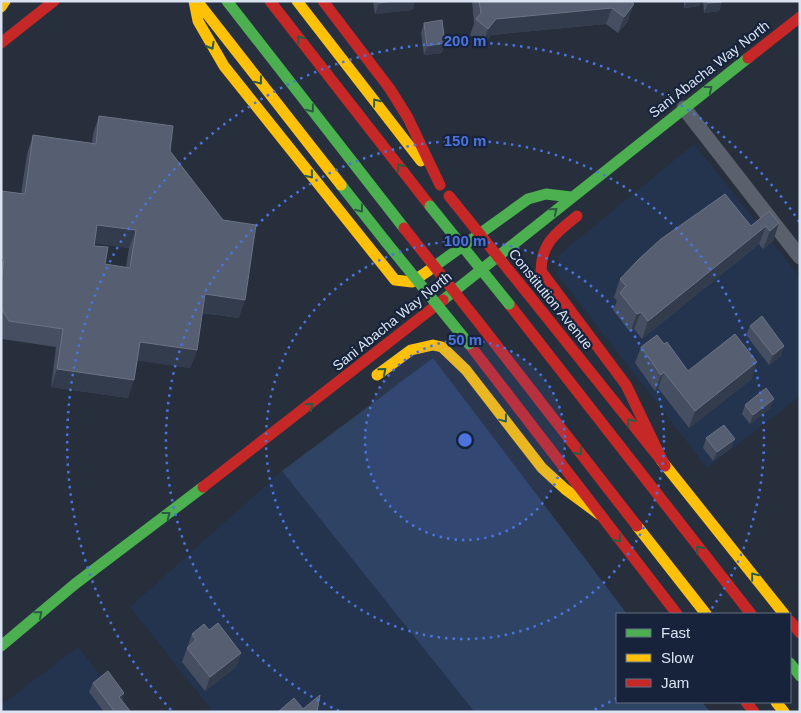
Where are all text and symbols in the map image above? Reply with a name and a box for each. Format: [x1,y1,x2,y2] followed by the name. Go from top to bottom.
[646,17,772,121] street label: Sani Abacha Way North
[444,32,486,49] text: 200 m
[297,35,306,45] one-way arrow
[205,41,215,50] one-way arrow
[254,75,262,84] one-way arrow
[703,86,712,94] one-way arrow
[373,99,381,108] one-way arrow
[305,103,314,113] one-way arrow
[444,132,486,149] text: 150 m
[397,163,406,173] one-way arrow
[305,169,313,178] one-way arrow
[354,203,362,212] one-way arrow
[548,208,557,216] one-way arrow
[444,232,486,249] text: 100 m
[506,246,596,352] street label: Constitution Avenue
[329,268,455,374] street label: Sani Abacha Way North
[448,331,482,348] text: 50 m
[377,367,386,376] one-way arrow
[304,403,313,411] one-way arrow
[498,413,506,422] one-way arrow
[628,419,636,428] one-way arrow
[456,431,474,449] centre of rings
[573,446,582,456] one-way arrow
[161,512,171,521] one-way arrow
[612,533,621,543] one-way arrow
[695,545,704,554] one-way arrow
[751,573,759,582] one-way arrow
[33,611,42,620] one-way arrow
[616,613,791,703] legend
[661,624,691,641] text: Fast
[661,649,694,666] text: Slow
[661,674,689,691] text: Jam

